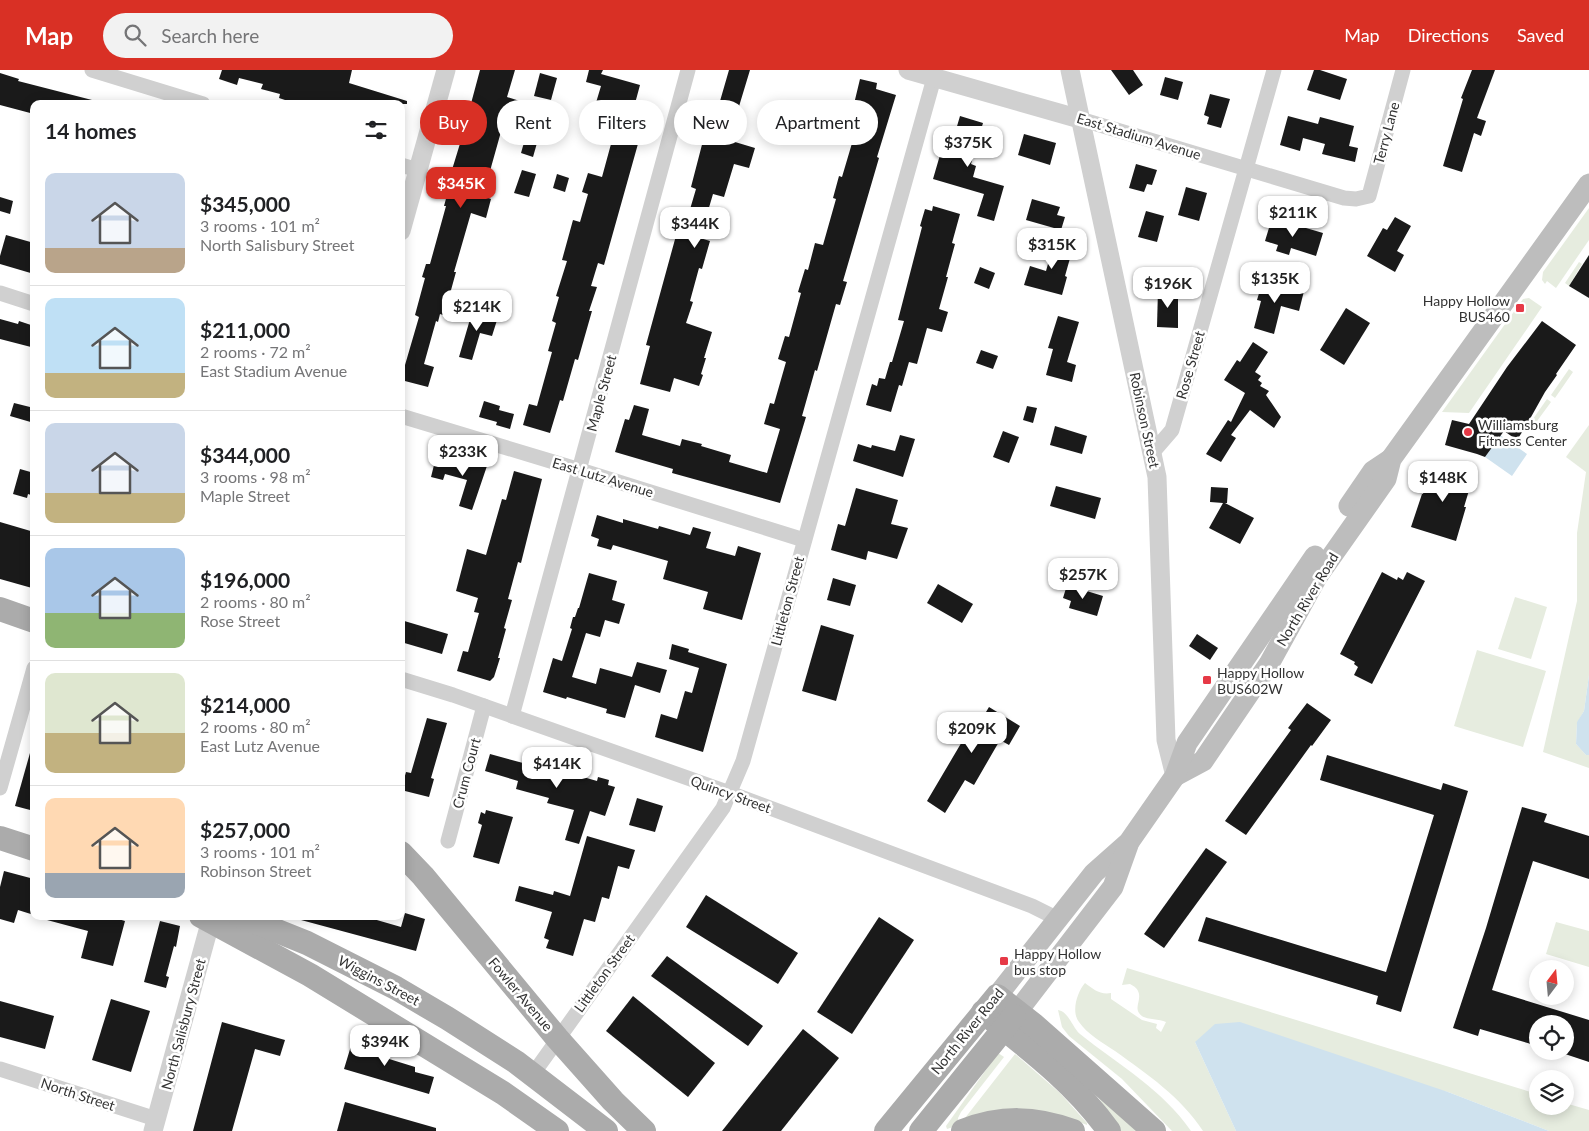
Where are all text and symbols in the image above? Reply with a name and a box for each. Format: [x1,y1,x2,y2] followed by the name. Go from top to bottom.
[103,13,453,58] search box
[25,21,73,50] text: Map
[121,21,149,49] icon: search
[161,24,259,47] text: Search here
[1344,24,1380,46] text: Map
[1408,24,1489,46] text: Directions
[1517,24,1564,46] text: Saved
[420,100,487,145] chip: Buy
[497,100,569,145] chip: Rent
[579,100,664,145] chip: Filters
[674,100,747,145] chip: New
[757,100,878,145] chip: Apartment
[1370,100,1402,166] street label: Terry Lane
[1075,109,1203,163] street label: East Stadium Avenue
[362,116,390,144] icon: filters
[45,118,136,143] text: 14 homes
[933,126,1003,168] pin: $375K
[944,132,992,151] text: $375K
[426,166,496,209] pin: $345K
[437,173,485,192] text: $345K
[200,191,290,216] text: $345,000
[85,193,145,253] icon: home
[1258,196,1328,238] pin: $211K
[1269,202,1317,221] text: $211K
[660,206,730,249] pin: $344K
[671,213,719,232] text: $344K
[200,216,320,235] text: 3 rooms · 101 m²
[1017,228,1087,270] pin: $315K
[1028,234,1076,253] text: $315K
[200,235,354,254] text: North Salisbury Street
[1240,262,1310,304] pin: $135K
[1133,266,1203,309] pin: $196K
[1251,268,1299,287] text: $135K
[1144,273,1192,292] text: $196K
[442,290,512,332] pin: $214K
[1423,292,1510,325] place label: Happy Hollow BUS460
[453,296,501,315] text: $214K
[1514,302,1526,314] marker: Happy Hollow BUS460
[200,317,290,342] text: $211,000
[85,318,145,378] icon: home
[1172,329,1208,401] street label: Rose Street
[200,342,311,361] text: 2 rooms · 72 m²
[583,353,619,433] street label: Maple Street
[200,361,347,380] text: East Stadium Avenue
[1127,371,1163,469] street label: Robinson Street
[1478,416,1567,449] place label: Williamsburg Fitness Center
[1462,426,1474,438] marker: Williamsburg Fitness Center
[428,434,498,477] pin: $233K
[439,441,487,460] text: $233K
[200,442,290,467] text: $344,000
[85,443,145,503] icon: home
[550,454,656,500] street label: East Lutz Avenue
[1408,460,1478,503] pin: $148K
[200,467,311,486] text: 3 rooms · 98 m²
[1419,467,1467,486] text: $148K
[200,486,290,505] text: Maple Street
[1272,549,1342,649] street label: North River Road
[767,554,807,648] street label: Littleton Street
[1048,558,1118,600] pin: $257K
[1059,564,1107,583] text: $257K
[200,567,290,592] text: $196,000
[85,568,145,628] icon: home
[200,592,311,611] text: 2 rooms · 80 m²
[200,611,280,630] text: Rose Street
[1217,664,1304,697] place label: Happy Hollow BUS602W
[1201,674,1213,686] marker: Happy Hollow BUS602W
[200,692,290,717] text: $214,000
[85,693,145,753] icon: home
[937,712,1007,754] pin: $209K
[200,717,311,736] text: 2 rooms · 80 m²
[948,718,996,737] text: $209K
[200,736,320,755] text: East Lutz Avenue
[448,736,484,810] street label: Crum Court
[522,746,592,789] pin: $414K
[533,753,581,772] text: $414K
[689,772,773,816] street label: Quincy Street
[200,817,290,842] text: $257,000
[85,818,145,878] icon: home
[200,842,320,861] text: 3 rooms · 101 m²
[200,861,311,880] text: Robinson Street
[570,931,638,1015] street label: Littleton Street
[1014,945,1101,978] place label: Happy Hollow bus stop
[335,951,423,1009] street label: Wiggins Street
[485,954,557,1034] street label: Fowler Avenue
[998,955,1010,967] marker: Happy Hollow bus stop
[157,957,209,1091] street label: North Salisbury Street
[1529,960,1574,1005] north arrow
[1529,960,1574,1115] map controls
[927,985,1007,1077] street label: North River Road
[1529,1015,1574,1060] button: locate
[350,1024,420,1067] pin: $394K
[361,1031,409,1050] text: $394K
[1529,1070,1574,1115] button: layers
[39,1074,117,1114] street label: North Street

